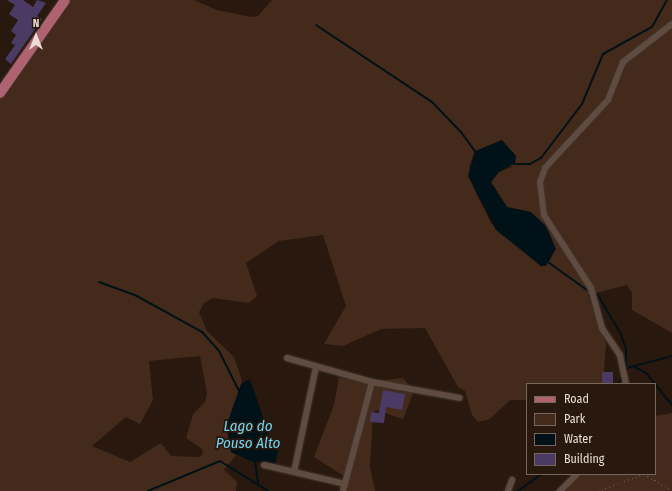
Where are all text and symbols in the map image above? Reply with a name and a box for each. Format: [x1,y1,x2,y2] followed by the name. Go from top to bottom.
[16,16,56,56] north arrow
[33,17,39,30] text: N
[526,383,656,475] legend
[564,392,589,406] text: Road
[564,412,585,426] text: Park
[216,417,280,452] water label: Lago do Pouso Alto
[564,432,592,446] text: Water
[564,452,604,466] text: Building

